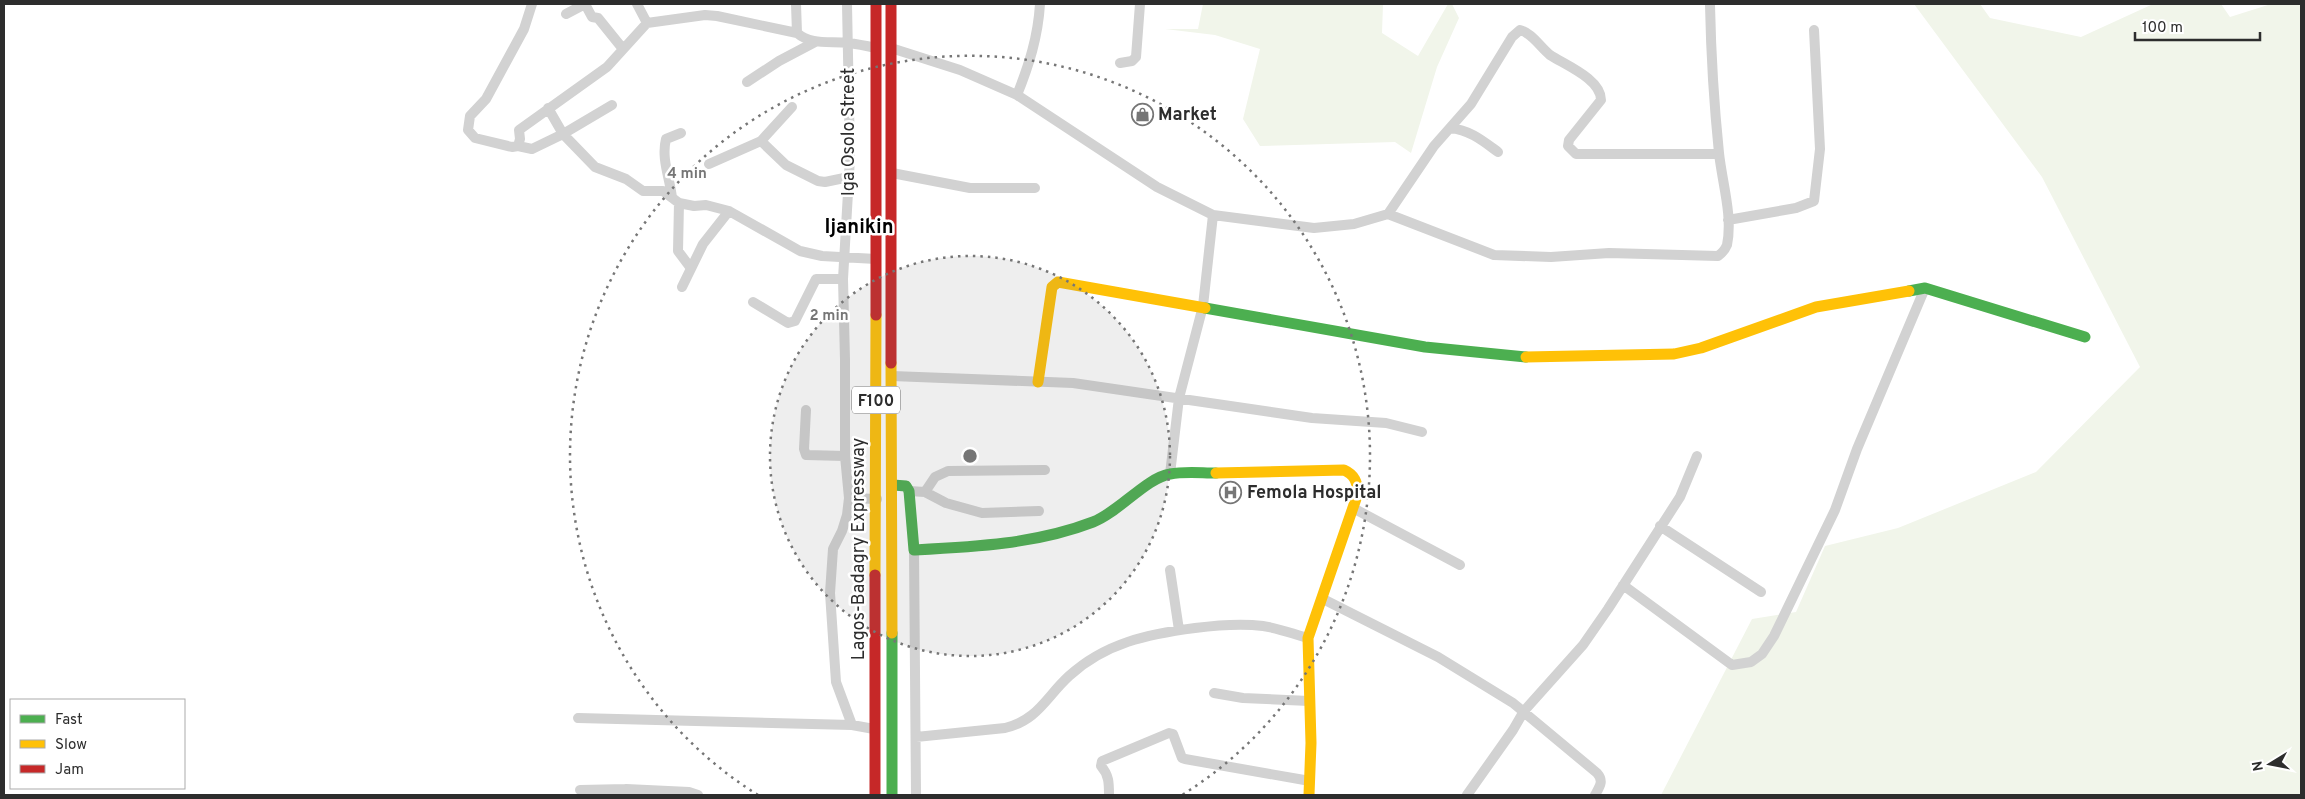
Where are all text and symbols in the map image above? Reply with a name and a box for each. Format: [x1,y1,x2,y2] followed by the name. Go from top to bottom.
[2135,10,2260,42] scale bar
[2142,19,2183,38] text: 100 m
[838,68,861,196] street label: Iga Osolo Street
[1130,102,1154,126] shop icon: Market
[1158,104,1217,127] place label: Market
[667,165,707,184] text: 4 min
[824,215,894,241] district label: Ijanikin
[809,307,849,326] text: 2 min
[852,386,900,414] road number: F100
[848,438,871,660] street label: Lagos-Badagry Expressway
[961,447,979,465] centre of rings
[1219,480,1243,504] hospital icon: Femola Hospital
[1247,482,1382,505] place label: Femola Hospital
[10,699,185,789] legend
[55,711,83,730] text: Fast
[55,736,87,755] text: Slow
[2245,739,2295,789] north arrow
[2249,760,2268,772] text: N
[55,761,84,780] text: Jam

